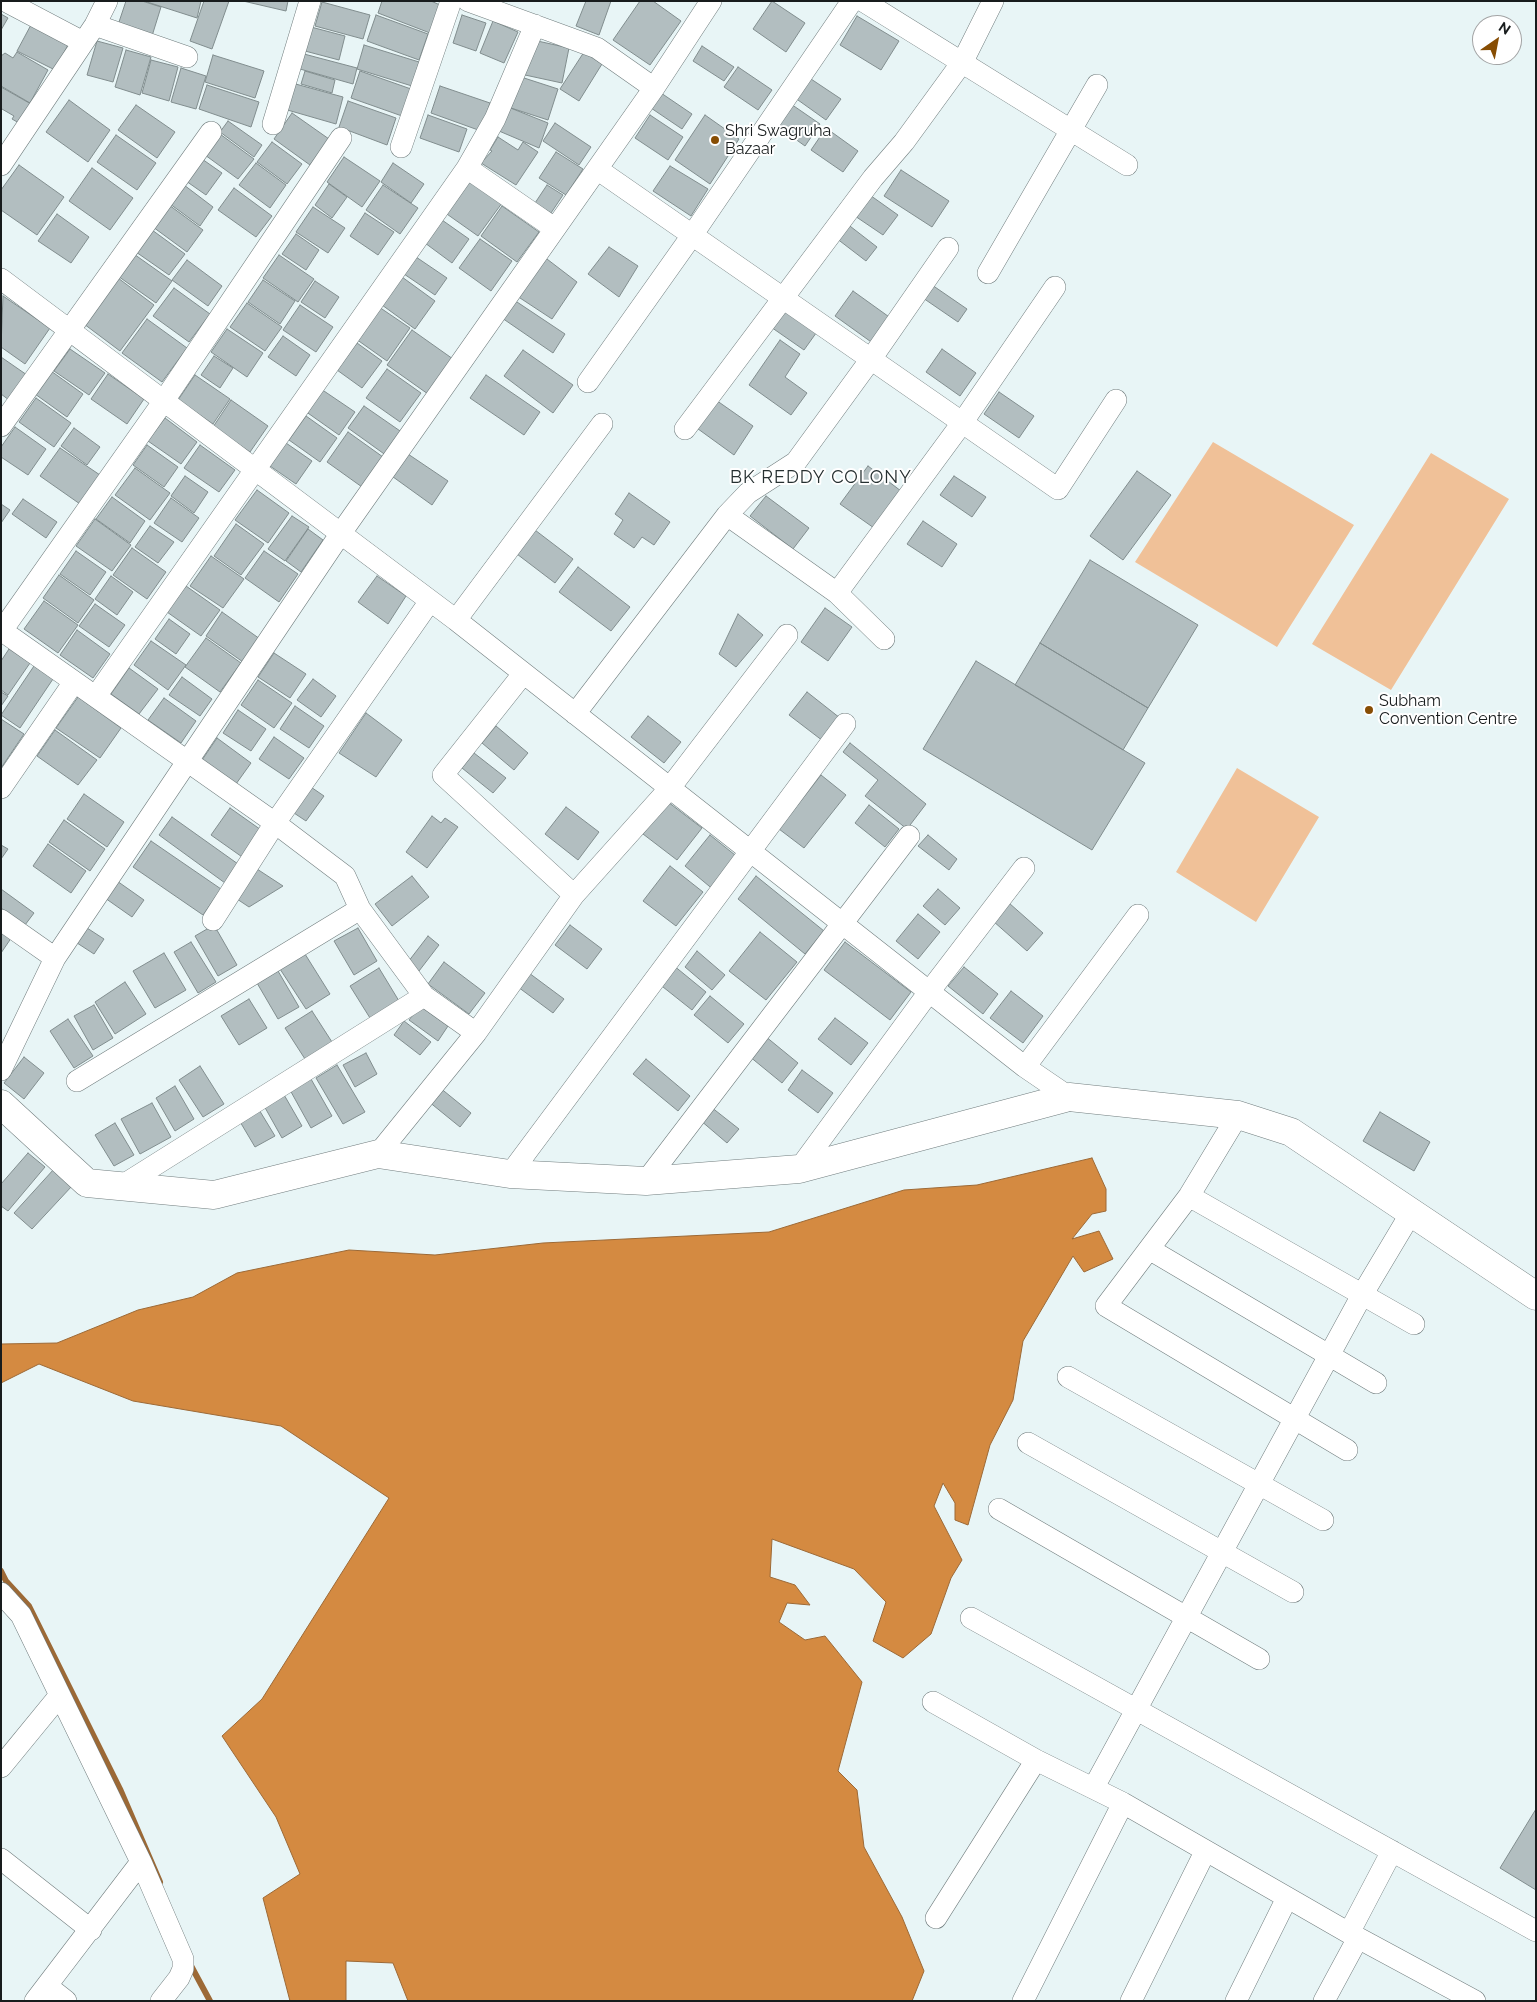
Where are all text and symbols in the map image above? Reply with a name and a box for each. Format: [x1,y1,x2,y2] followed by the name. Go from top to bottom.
[1472,15,1522,65] north arrow
[1496,19,1513,38] text: N
[725,121,831,159] place label: Shri Swagruha Bazaar
[709,134,721,146] marker: Shri Swagruha Bazaar
[728,467,914,489] district label: BK REDDY COLONY
[1379,691,1517,729] place label: Subham Convention Centre
[1363,704,1375,716] marker: Subham Convention Centre

